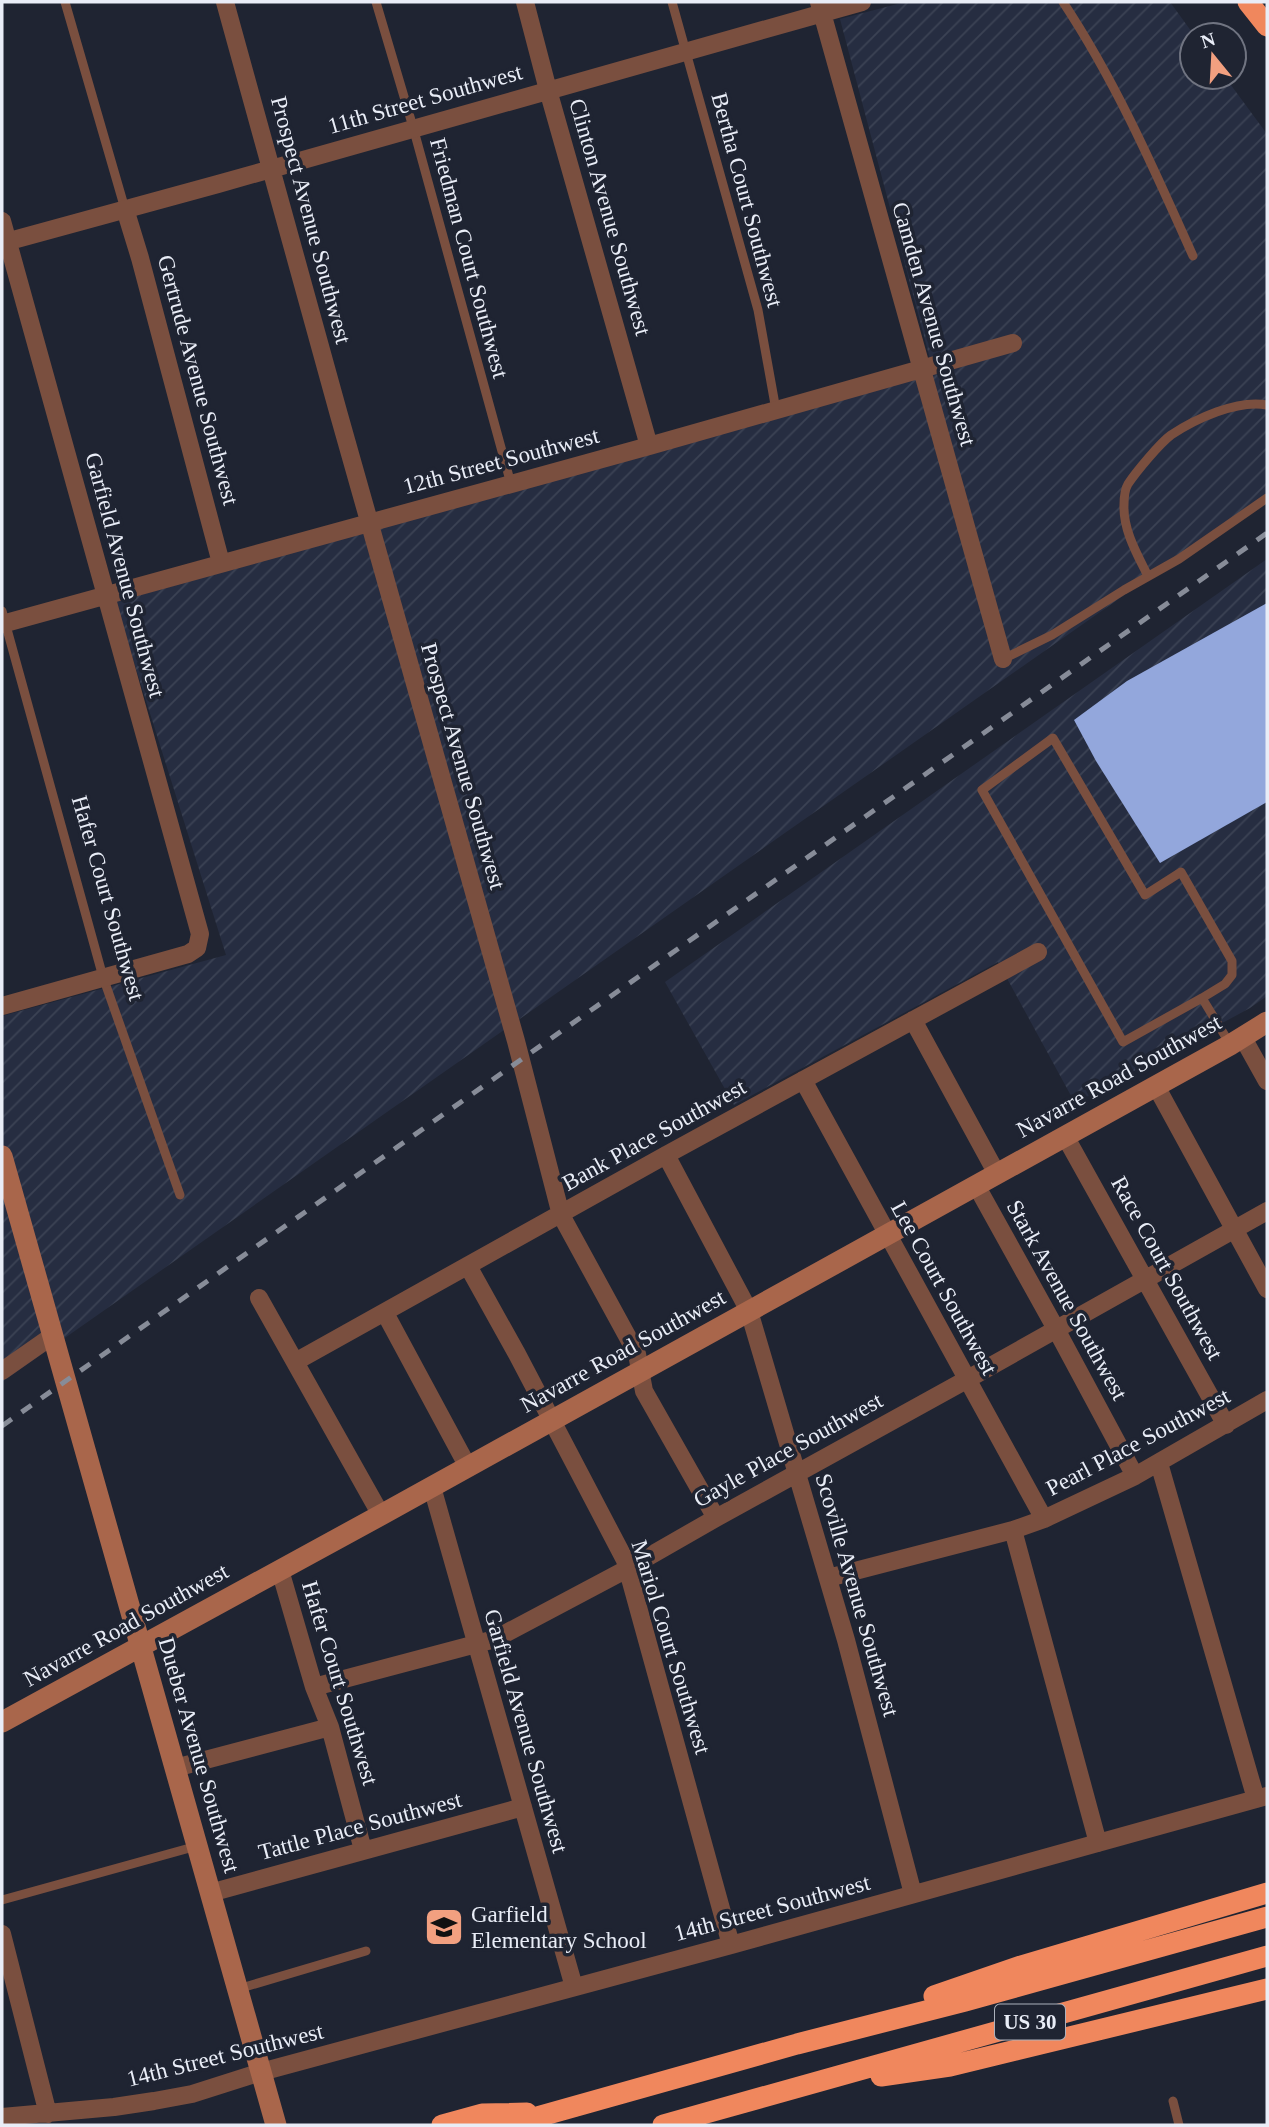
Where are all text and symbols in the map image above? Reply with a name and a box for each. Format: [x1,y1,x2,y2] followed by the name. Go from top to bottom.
[1178,21,1248,91] north arrow
[1198,28,1218,52] text: N
[325,59,526,139] street label: 11th Street Southwest
[706,90,788,311] street label: Bertha Court Southwest
[266,94,356,347] street label: Prospect Avenue Southwest
[564,96,656,339] street label: Clinton Avenue Southwest
[425,135,513,382] street label: Friedman Court Southwest
[887,199,981,449] street label: Camden Avenue Southwest
[153,252,244,508] street label: Gertrude Avenue Southwest
[400,423,602,499] street label: 12th Street Southwest
[80,450,170,701] street label: Garfield Avenue Southwest
[416,640,510,893] street label: Prospect Avenue Southwest
[67,793,149,1004] street label: Hafer Court Southwest
[1012,1009,1226,1143] street label: Navarre Road Southwest
[558,1074,751,1196] street label: Bank Place Southwest
[1106,1172,1228,1365] street label: Race Court Southwest
[1002,1196,1133,1405] street label: Stark Avenue Southwest
[886,1197,1002,1380] street label: Lee Court Southwest
[516,1284,730,1418] street label: Navarre Road Southwest
[1042,1383,1235,1501] street label: Pearl Place Southwest
[689,1387,887,1512] street label: Gayle Place Southwest
[810,1471,904,1720] street label: Scoville Avenue Southwest
[627,1537,716,1758] street label: Mariol Court Southwest
[19,1558,233,1692] street label: Navarre Road Southwest
[297,1578,383,1789] street label: Hafer Court Southwest
[479,1606,573,1856] street label: Garfield Avenue Southwest
[153,1634,245,1876] street label: Dueber Avenue Southwest
[256,1787,465,1865] street label: Tattle Place Southwest
[671,1870,873,1946] street label: 14th Street Southwest
[471,1902,647,1953] place label: Garfield Elementary School
[423,1906,465,1948] school or university icon: Garfield Elementary School
[995,2004,1065,2039] road number: US 30
[124,2018,327,2092] street label: 14th Street Southwest

